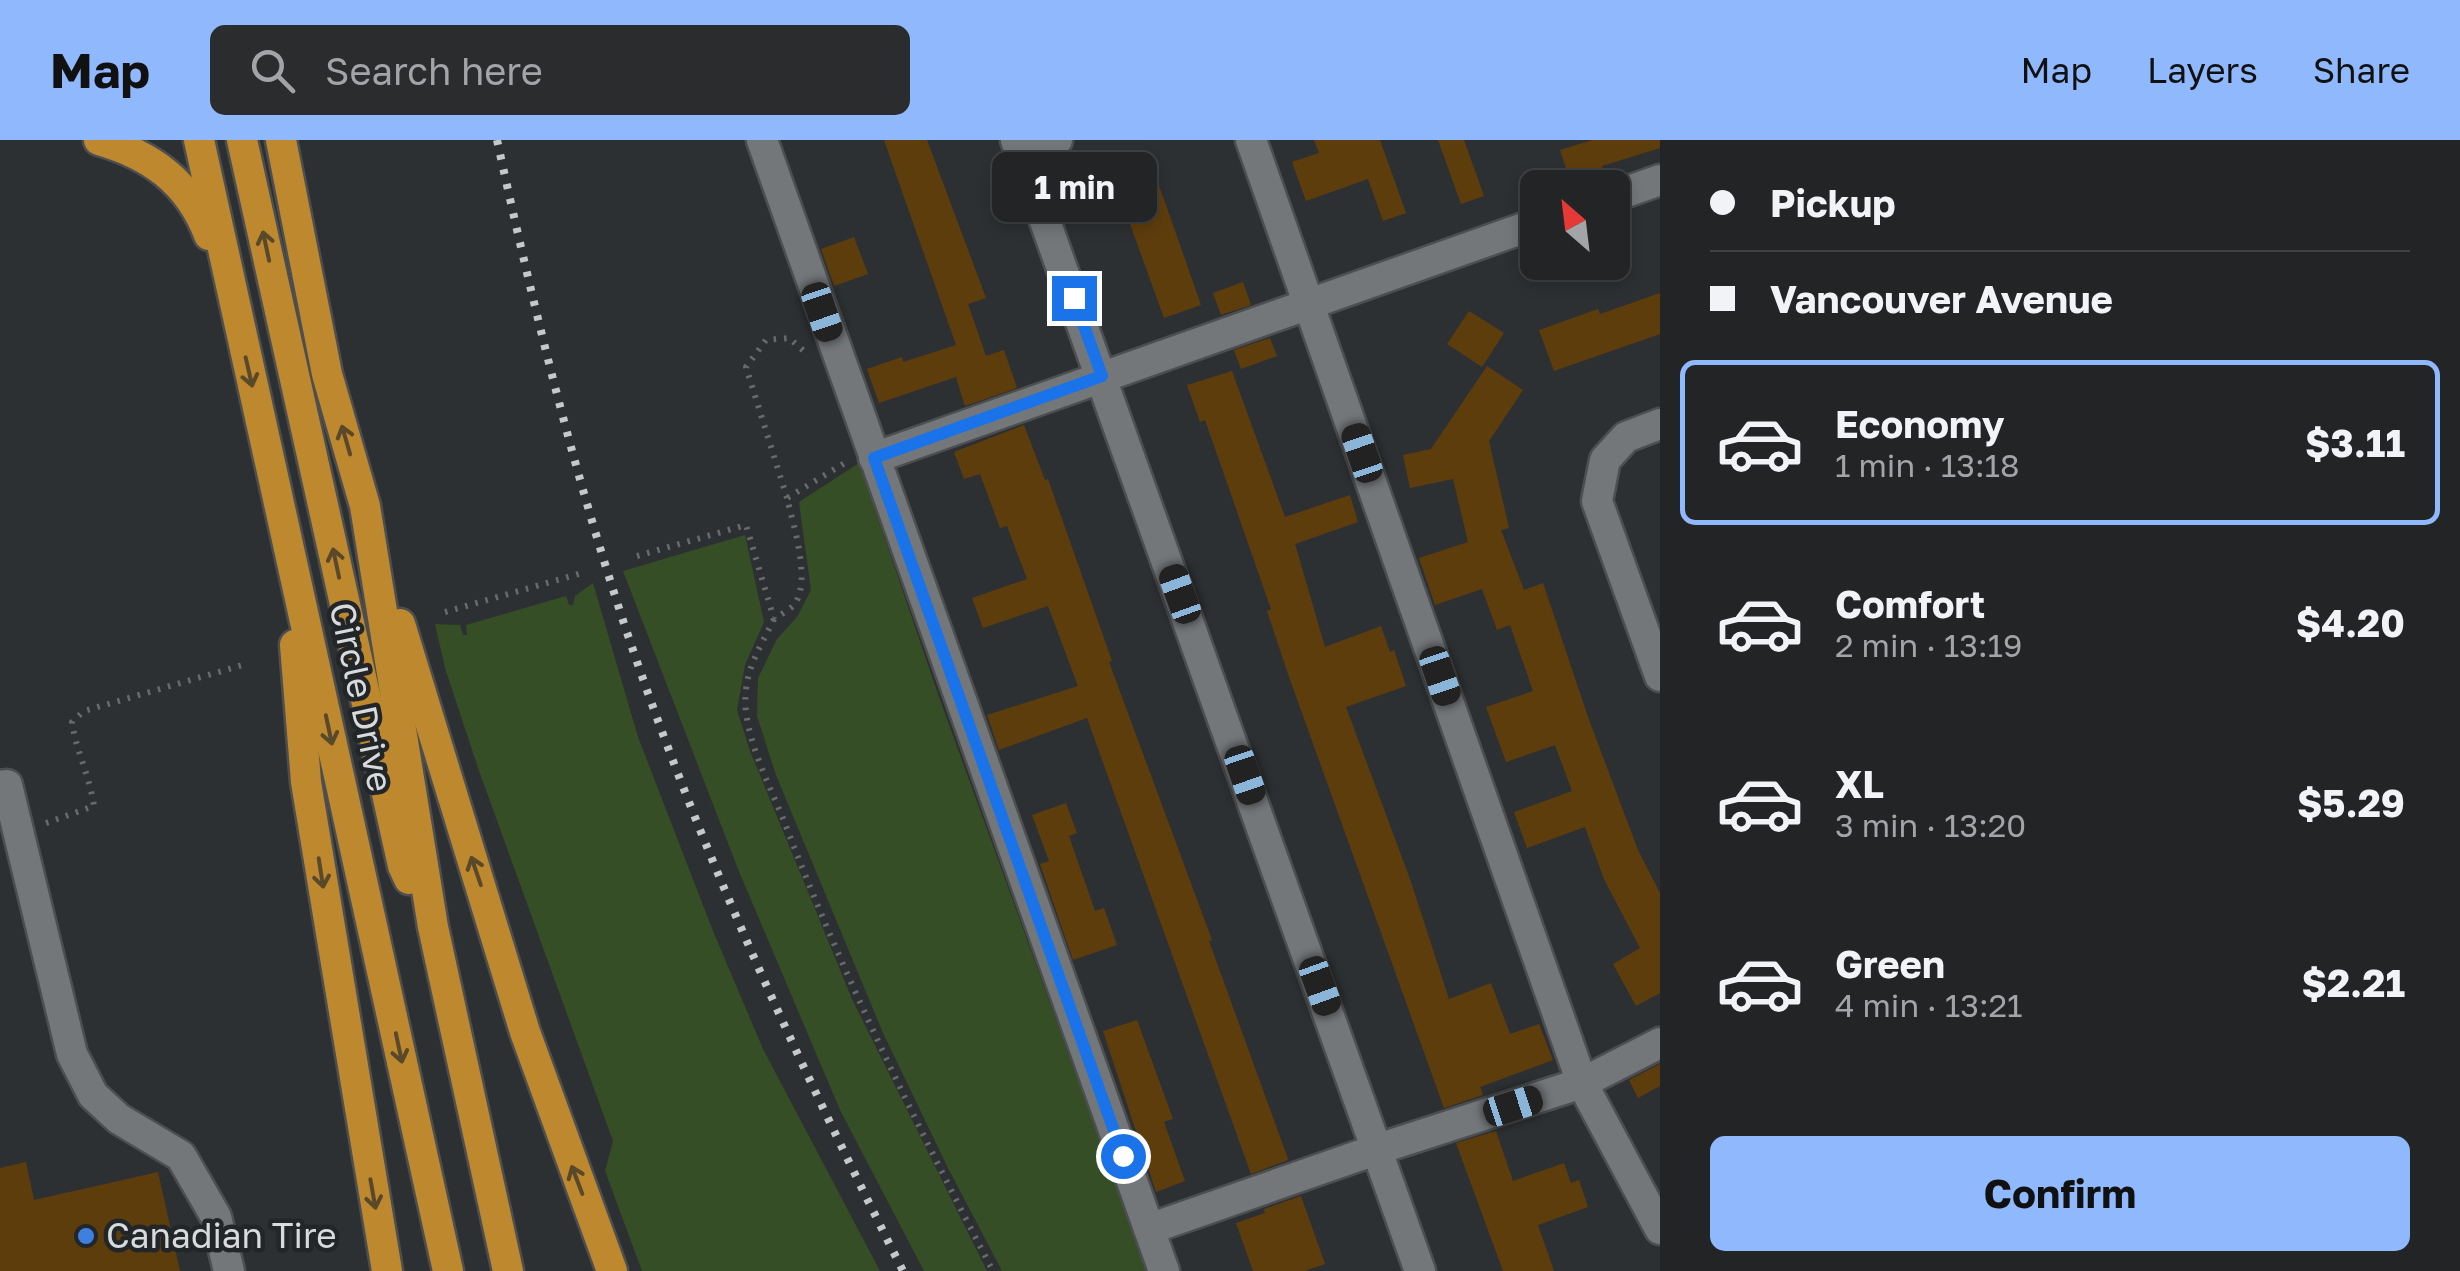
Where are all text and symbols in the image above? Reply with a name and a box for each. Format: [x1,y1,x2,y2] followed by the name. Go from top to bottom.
[210,25,910,115] search box
[50,41,150,99] text: Map
[245,43,300,98] icon: search
[325,48,543,93] text: Search here
[2021,49,2092,91] text: Map
[2147,49,2258,91] text: Layers
[2313,49,2410,91] text: Share
[992,153,1156,223] callout: 1 min
[1034,168,1115,206] text: 1 min
[1520,170,1630,280] north arrow
[1520,170,1630,280] map controls
[1770,180,1896,225] text: Pickup
[256,231,274,263] one-way arrow
[1052,276,1097,321] route end
[1770,276,2113,321] text: Vancouver Avenue
[798,279,846,345] car
[241,355,259,387] one-way arrow
[1715,398,1805,488] icon: car
[1835,401,2004,446] text: Economy
[1338,420,1386,486] car
[2305,420,2405,465] text: $3.11
[336,424,354,456] one-way arrow
[1835,446,2020,484] text: 1 min · 13:18
[326,548,344,580] one-way arrow
[1156,561,1204,627] car
[1715,578,1805,668] icon: car
[1835,581,1985,626] text: Comfort
[321,598,402,795] street label: Circle Drive
[2296,600,2405,645] text: $4.20
[1835,626,2022,664] text: 2 min · 13:19
[1416,643,1464,709] car
[321,713,340,745] one-way arrow
[1221,742,1269,808] car
[1715,758,1805,848] icon: car
[1835,761,1884,806] text: XL
[2297,780,2405,825] text: $5.29
[1835,806,2026,844] text: 3 min · 13:20
[312,856,330,889] one-way arrow
[466,856,484,888] one-way arrow
[1715,938,1805,1028] icon: car
[1835,941,1945,986] text: Green
[1296,953,1344,1019] car
[2301,960,2405,1005] text: $2.21
[1835,986,2023,1024] text: 4 min · 13:21
[391,1031,409,1063] one-way arrow
[1480,1082,1546,1130] car
[1101,1134,1146,1179] route start
[1710,1136,2410,1251] button: Confirm
[567,1165,585,1196] one-way arrow
[364,1177,383,1209] one-way arrow
[106,1214,337,1256] place label: Canadian Tire
[75,1225,97,1247] marker: Canadian Tire

